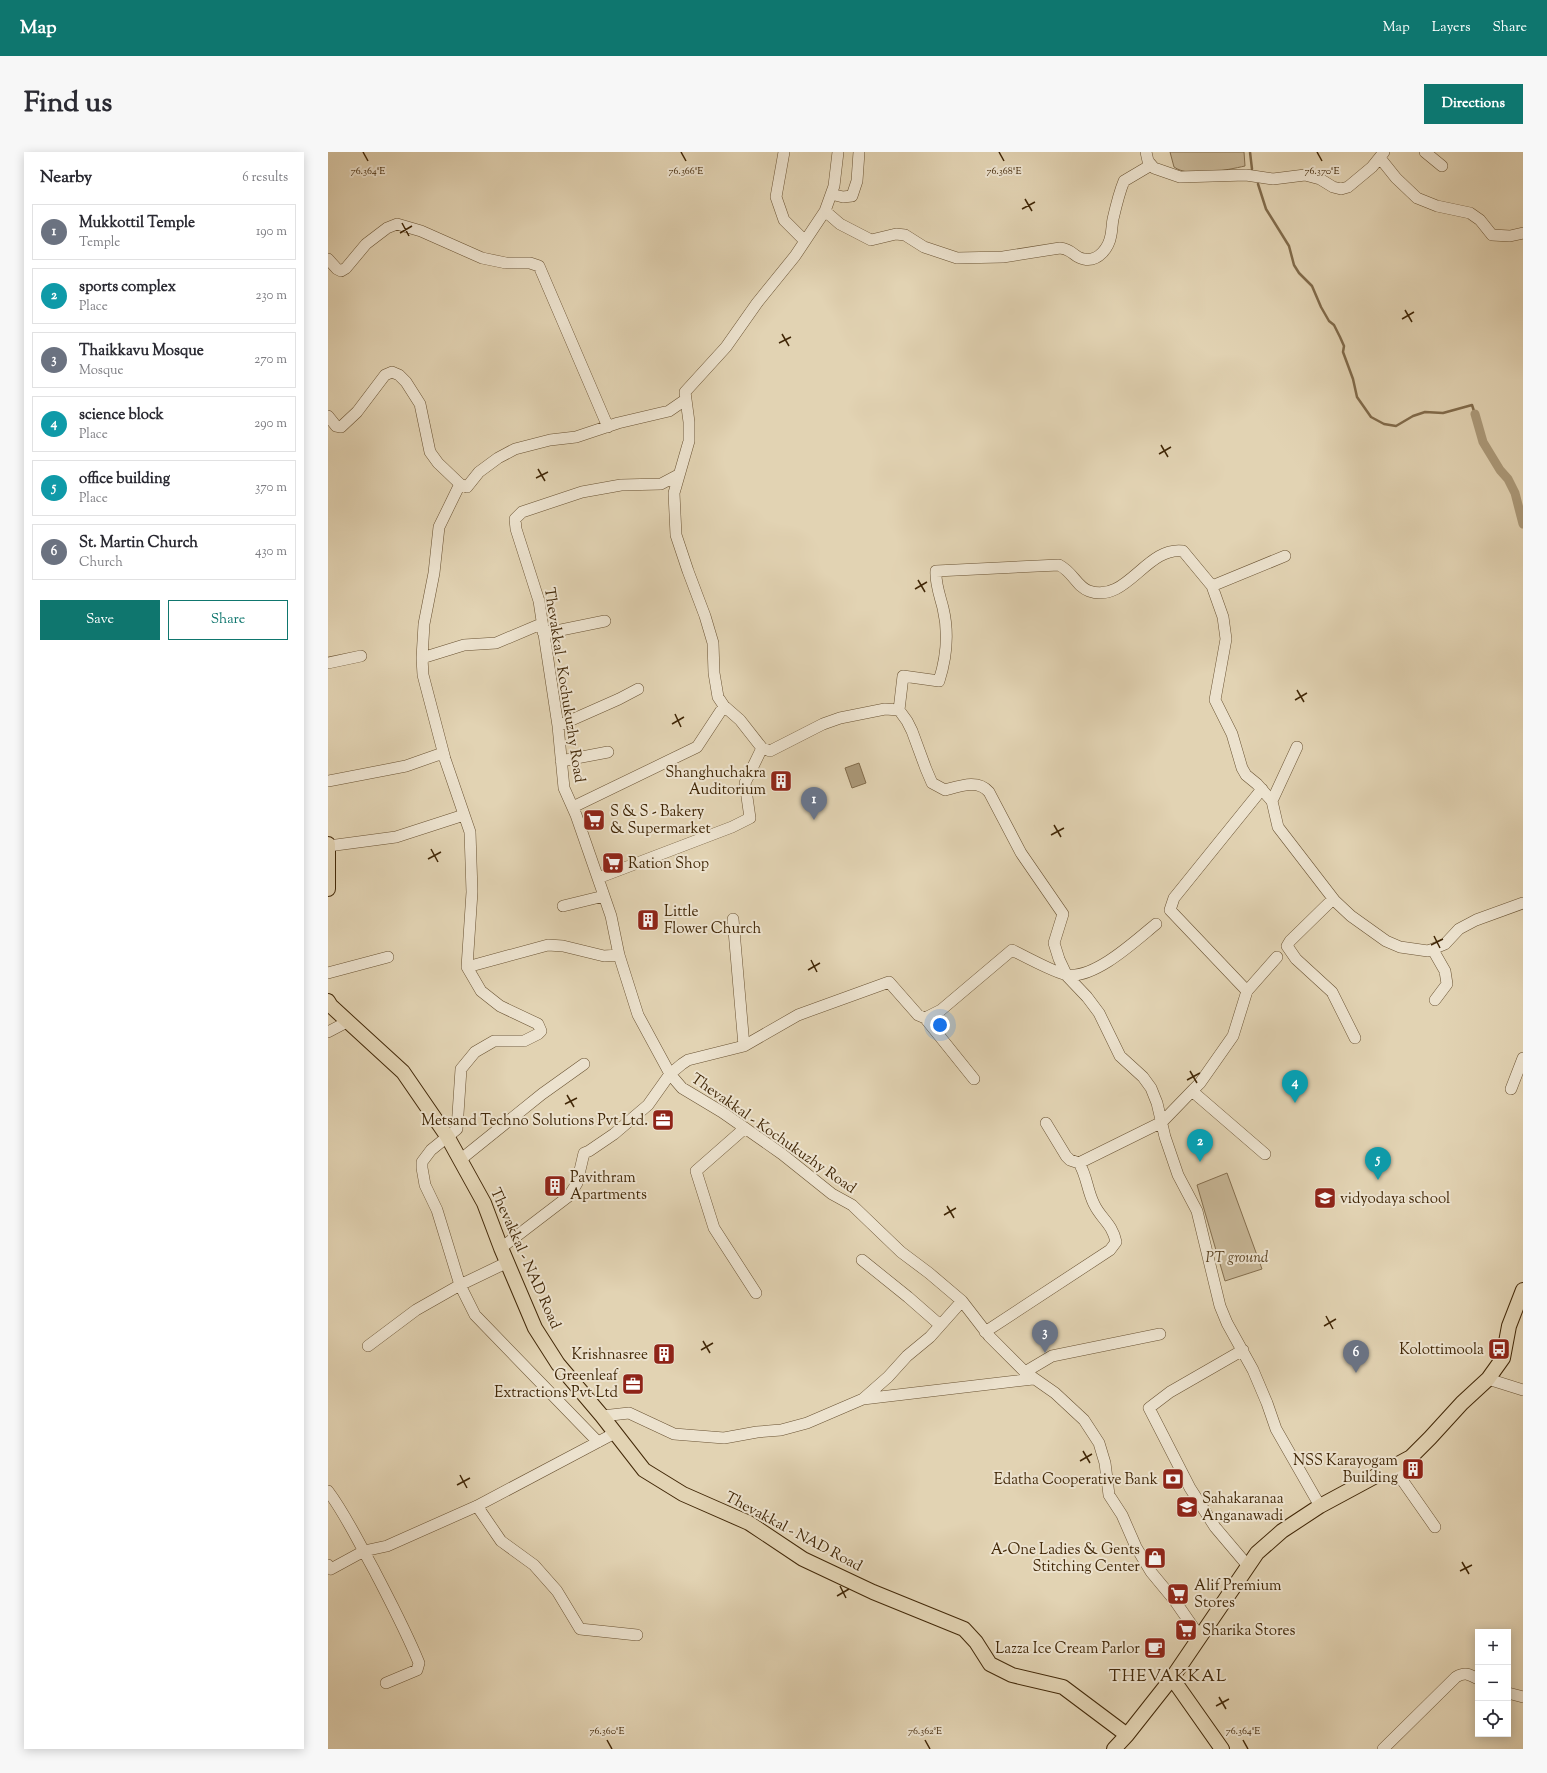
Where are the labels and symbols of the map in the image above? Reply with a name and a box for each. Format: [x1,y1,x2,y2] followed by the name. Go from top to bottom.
[351,164,385,179] text: 76.364°E
[669,164,703,179] text: 76.366°E
[987,164,1021,179] text: 76.368°E
[1305,164,1339,179] text: 76.370°E
[538,586,589,785] street label: Thevakkal - Kochukuzhy Road
[665,763,767,801] place label: Shanghuchakra Auditorium
[768,768,794,794] building icon: Shanghuchakra Auditorium
[801,787,827,820] pin: 1
[610,802,711,840] place label: S & S - Bakery & Supermarket
[581,807,607,833] supermarket icon: S & S - Bakery & Supermarket
[600,850,626,876] supermarket icon: Ration Shop
[628,854,709,875] place label: Ration Shop
[664,902,761,940] place label: Little Flower Church
[635,907,661,933] building icon: Little Flower Church
[930,1015,950,1035] your location
[686,1069,860,1200] street label: Thevakkal - Kochukuzhy Road
[1282,1070,1308,1103] pin: 4
[650,1107,676,1133] office icon: Metsand Techno Solutions Pvt Ltd.
[421,1111,648,1132] place label: Metsand Techno Solutions Pvt Ltd.
[1187,1129,1213,1162] pin: 2
[1365,1147,1391,1180] pin: 5
[570,1168,647,1206] place label: Pavithram Apartments
[542,1173,568,1199] building icon: Pavithram Apartments
[484,1185,565,1333] street label: Thevakkal - NAD Road
[1312,1185,1338,1211] school or university icon: vidyodaya school
[1340,1189,1450,1210] place label: vidyodaya school
[1206,1248,1269,1269] park label: PT ground
[1032,1320,1058,1353] pin: 3
[1486,1336,1512,1362] bus stop icon: Kolottimoola
[1343,1340,1369,1373] pin: 6
[1399,1340,1484,1361] place label: Kolottimoola
[651,1341,677,1367] building icon: Krishnasree
[572,1345,648,1366] place label: Krishnasree
[494,1366,619,1404] place label: Greenleaf Extractions Pvt Ltd
[620,1371,646,1397] office icon: Greenleaf Extractions Pvt Ltd
[1293,1451,1399,1489] place label: NSS Karayogam Building
[1400,1456,1426,1482] building icon: NSS Karayogam Building
[1160,1466,1186,1492] bank icon: Edatha Cooperative Bank
[994,1470,1158,1491] place label: Edatha Cooperative Bank
[721,1487,866,1578] street label: Thevakkal - NAD Road
[1202,1489,1284,1527] place label: Sahakaranaa Anganawadi
[1174,1494,1200,1520] school or university icon: Sahakaranaa Anganawadi
[991,1540,1140,1578] place label: A-One Ladies & Gents Stitching Center
[1142,1545,1168,1571] shop icon: A-One Ladies & Gents Stitching Center
[1194,1576,1282,1614] place label: Alif Premium Stores
[1165,1581,1191,1607] supermarket icon: Alif Premium Stores
[1173,1617,1199,1643] supermarket icon: Sharika Stores
[1202,1621,1296,1642] place label: Sharika Stores
[1142,1635,1168,1661] cafe icon: Lazza Ice Cream Parlor
[995,1639,1140,1660] place label: Lazza Ice Cream Parlor
[1109,1665,1227,1689] district label: THEVAKKAL
[590,1724,624,1739] text: 76.360°E
[908,1724,942,1739] text: 76.362°E
[1226,1724,1260,1739] text: 76.364°E

